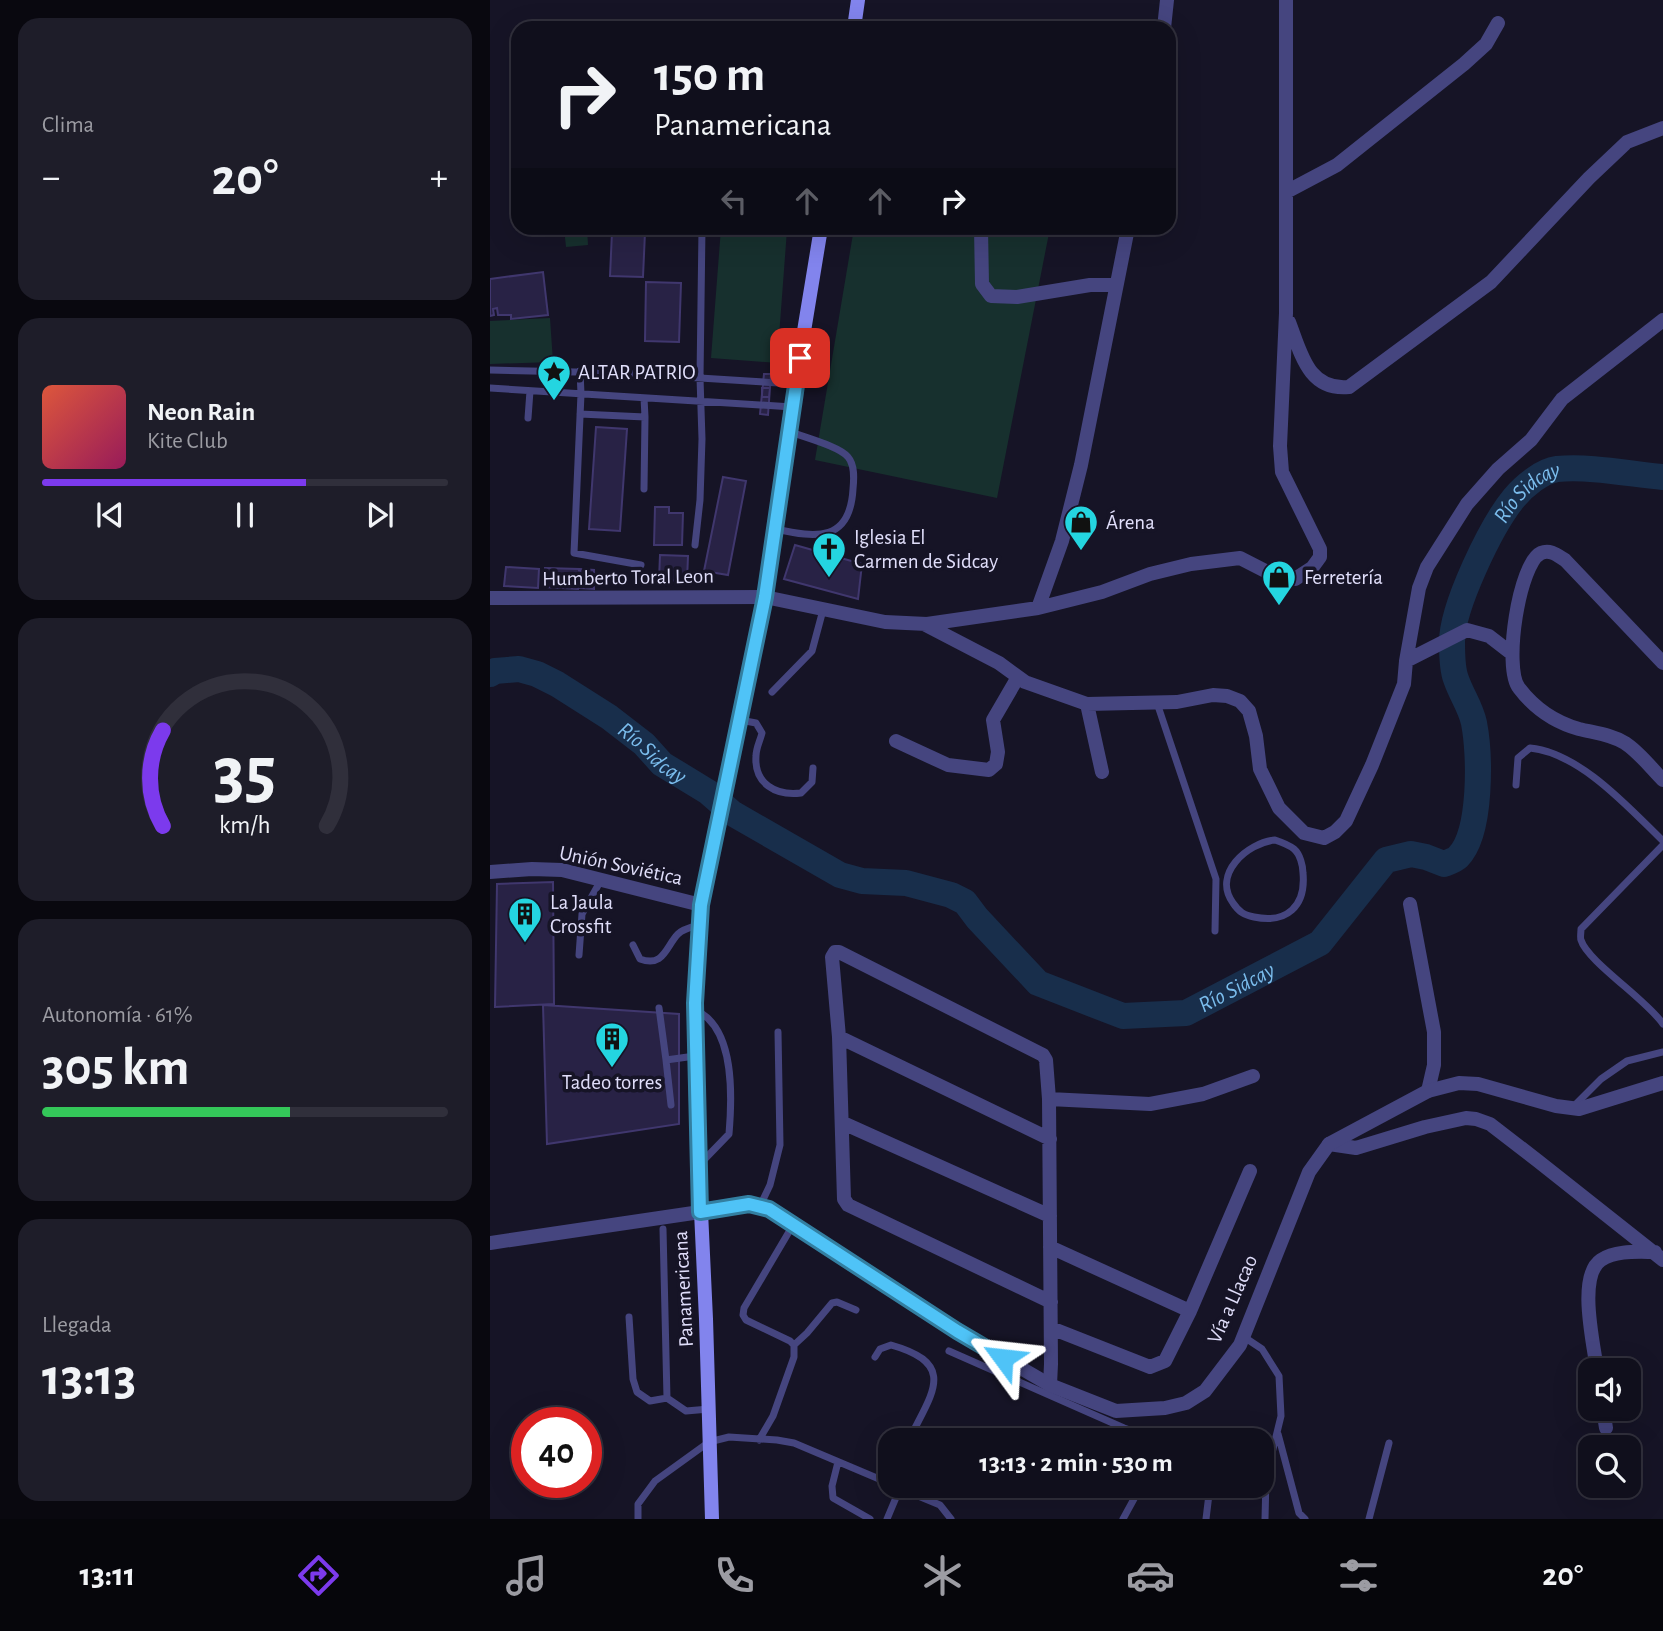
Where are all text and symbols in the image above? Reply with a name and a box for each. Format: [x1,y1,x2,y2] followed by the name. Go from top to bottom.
[539,49,630,140] icon: right
[654,51,765,100] text: 150 m
[654,109,831,141] text: Panamericana
[42,114,94,137] text: Clima
[212,152,278,204] text: 20°
[42,159,60,197] text: −
[430,159,448,197] text: +
[715,182,753,220] icon: left
[788,182,826,220] icon: ahead
[861,182,899,220] icon: ahead
[934,182,972,220] icon: right
[770,328,830,388] pin
[781,339,819,377] icon: arrive
[535,353,573,402] place icon: ALTAR PATRIO
[578,362,696,383] place label: ALTAR PATRIO
[147,399,255,425] text: Neon Rain
[147,430,228,453] text: Kite Club
[1490,459,1562,528] water label: Río Sidcay
[91,496,129,534] icon: previous
[226,496,264,534] icon: pause
[361,496,399,534] icon: next
[1062,503,1100,552] shop icon: Árena
[1106,510,1155,533] place label: Árena
[854,527,998,572] place label: Iglesia El Carmen de Sidcay
[810,530,848,579] church icon: Iglesia El Carmen de Sidcay
[1260,558,1298,607] shop icon: Ferretería
[542,566,714,589] street label: Humberto Toral Leon
[1304,567,1383,588] place label: Ferretería
[613,718,690,789] water label: Río Sidcay
[214,738,276,811] text: 35
[219,812,271,837] text: km/h
[557,842,685,889] street label: Unión Soviética
[550,892,614,937] place label: La Jaula Crossfit
[506,895,544,944] building icon: La Jaula Crossfit
[1195,959,1279,1017] water label: Río Sidcay
[42,1004,193,1027] text: Autonomía · 61%
[593,1020,631,1069] building icon: Tadeo torres
[42,1042,190,1094] text: 305 km
[562,1072,662,1093] place label: Tadeo torres
[670,1230,697,1348] street label: Panamericana
[1204,1252,1261,1347] street label: Vía a Llacao
[42,1314,112,1337] text: Llegada
[966,1321,1040,1395] position arrow
[42,1352,136,1404] text: 13:13
[1578,1358,1641,1498] map controls
[1578,1358,1641,1421] button: sound
[511,1407,602,1498] speed limit sign: 40
[1578,1435,1641,1498] button: search
[979,1450,1173,1476] text: 13:13 · 2 min · 530 m
[294,1551,343,1600] icon: directions
[502,1551,551,1600] icon: music
[710,1551,759,1600] icon: phone
[918,1551,967,1600] icon: climate
[1126,1551,1175,1600] icon: car
[1334,1551,1383,1600] icon: filters
[80,1559,135,1591] text: 13:11
[1542,1559,1583,1591] text: 20°

